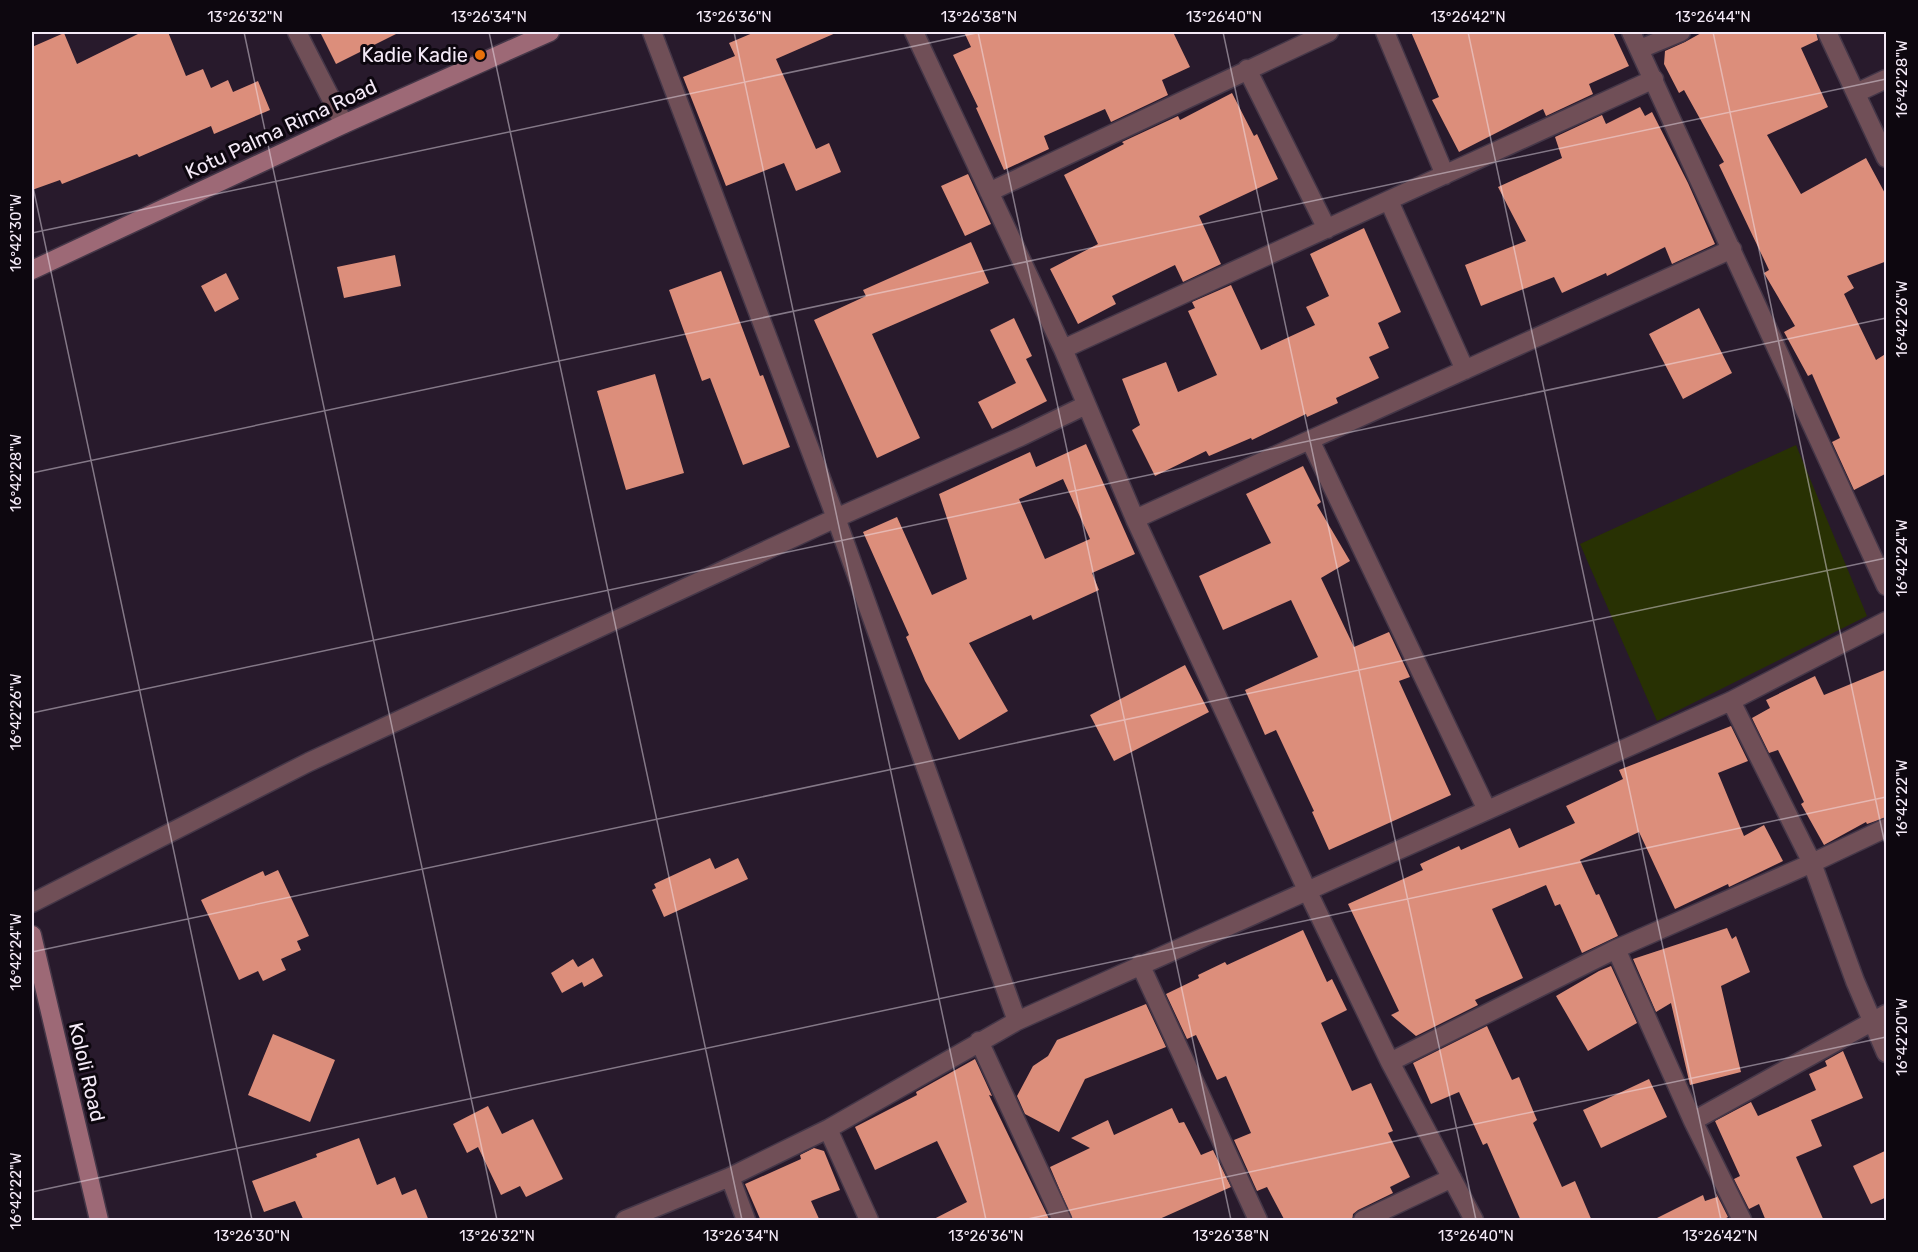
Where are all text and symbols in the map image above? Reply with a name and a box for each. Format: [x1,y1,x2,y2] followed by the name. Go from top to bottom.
[207,8,283,26] text: 13°26'32"N
[451,8,527,26] text: 13°26'34"N
[696,8,772,26] text: 13°26'36"N
[941,8,1017,26] text: 13°26'38"N
[1186,8,1262,26] text: 13°26'40"N
[1430,8,1506,26] text: 13°26'42"N
[1675,8,1751,26] text: 13°26'44"N
[1893,40,1911,118] text: 16°42'28"W
[361,43,468,67] place label: Kadie Kadie
[473,48,487,62] marker: Kadie Kadie
[181,74,381,184] street label: Kotu Palma Rima Road
[7,194,25,272] text: 16°42'30"W
[1893,281,1911,357] text: 16°42'26"W
[7,434,25,512] text: 16°42'28"W
[1893,519,1911,597] text: 16°42'24"W
[7,674,25,750] text: 16°42'26"W
[1893,759,1911,837] text: 16°42'22"W
[7,913,25,991] text: 16°42'24"W
[1893,998,1911,1076] text: 16°42'20"W
[64,1020,110,1124] street label: Kololi Road
[7,1152,25,1230] text: 16°42'22"W
[214,1227,290,1245] text: 13°26'30"N
[459,1227,535,1245] text: 13°26'32"N
[703,1227,779,1245] text: 13°26'34"N
[948,1227,1024,1245] text: 13°26'36"N
[1193,1227,1269,1245] text: 13°26'38"N
[1438,1227,1514,1245] text: 13°26'40"N
[1682,1227,1758,1245] text: 13°26'42"N

